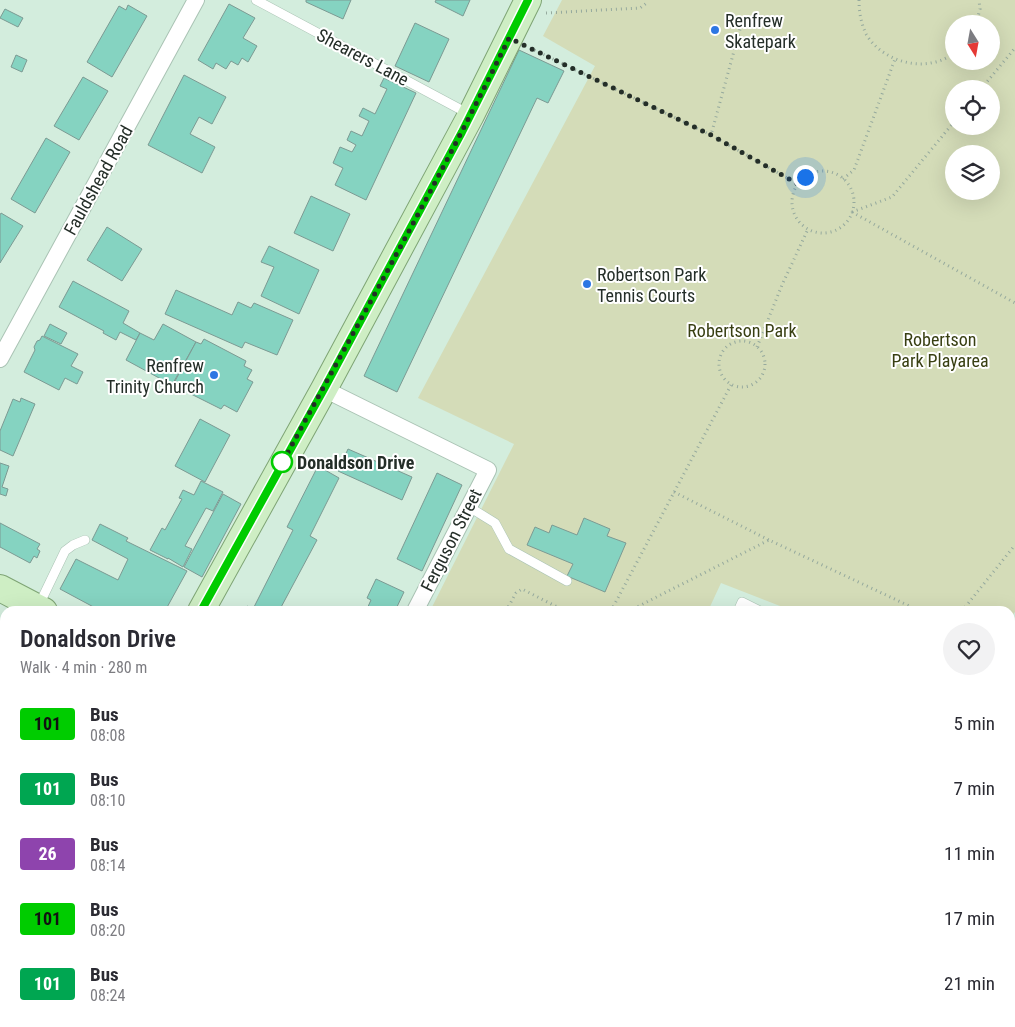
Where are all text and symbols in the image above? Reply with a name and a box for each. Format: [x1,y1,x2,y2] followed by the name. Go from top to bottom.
[725,10,796,52] place label: Renfrew Skatepark
[945,15,1000,70] north arrow
[945,15,1000,200] map controls
[313,24,413,90] street label: Shearers Lane
[709,24,721,36] marker: Renfrew Skatepark
[945,80,1000,135] button: locate
[59,122,137,238] street label: Fauldshead Road
[945,145,1000,200] button: layers
[793,165,818,190] your location
[597,264,706,306] place label: Robertson Park Tennis Courts
[581,278,593,290] marker: Robertson Park Tennis Courts
[687,320,797,341] park label: Robertson Park
[891,329,989,371] park label: Robertson Park Playarea
[106,355,204,397] place label: Renfrew Trinity Church
[208,369,220,381] marker: Renfrew Trinity Church
[271,451,293,473] marker: Donaldson Drive
[297,452,415,473] place label: Donaldson Drive
[416,485,486,595] street label: Ferguson Street
[943,623,995,675] button: heart
[20,625,176,653] text: Donaldson Drive
[20,658,147,677] text: Walk · 4 min · 280 m
[90,703,119,726] text: Bus
[953,712,995,735] text: 5 min
[34,713,61,734] text: 101
[90,726,125,745] text: 08:08
[90,768,119,791] text: Bus
[953,777,995,800] text: 7 min
[34,778,61,799] text: 101
[90,791,125,810] text: 08:10
[90,833,119,856] text: Bus
[944,842,995,865] text: 11 min
[38,843,57,864] text: 26
[90,856,125,875] text: 08:14
[90,898,119,921] text: Bus
[944,907,995,930] text: 17 min
[34,908,61,929] text: 101
[90,921,125,940] text: 08:20
[90,963,119,986] text: Bus
[944,972,995,995] text: 21 min
[34,973,61,994] text: 101
[90,986,125,1005] text: 08:24

